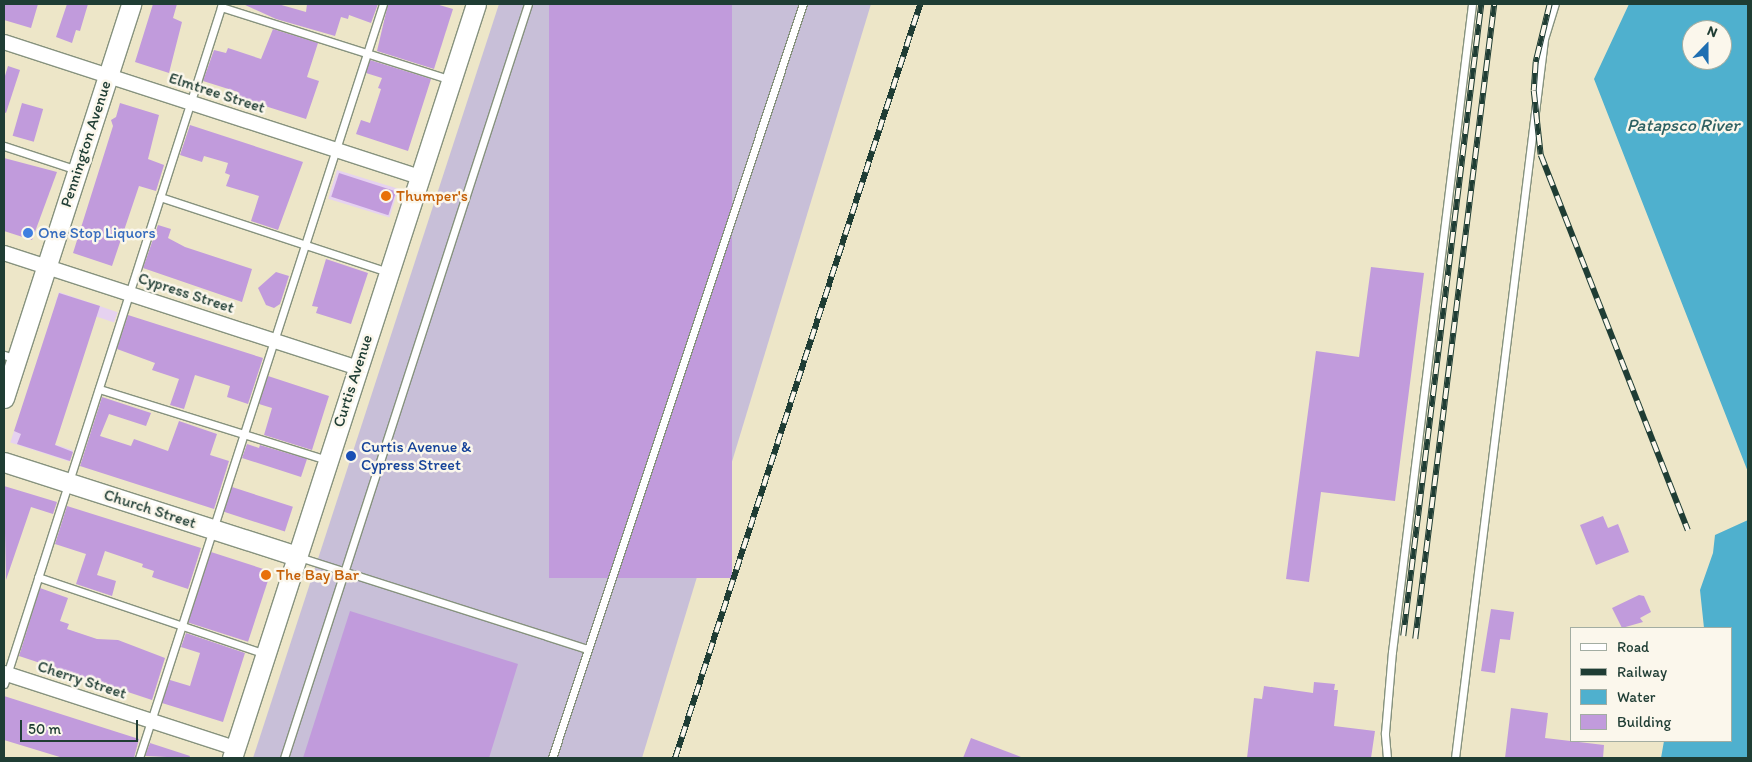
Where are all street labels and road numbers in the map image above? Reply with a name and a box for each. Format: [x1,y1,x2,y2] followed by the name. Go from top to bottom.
[167,68,267,118] street label: Elmtree Street
[56,78,116,210] street label: Pennington Avenue
[136,268,236,318] street label: Cypress Street
[329,332,377,430] street label: Curtis Avenue
[101,485,199,533] street label: Church Street
[35,657,129,703] street label: Cherry Street

